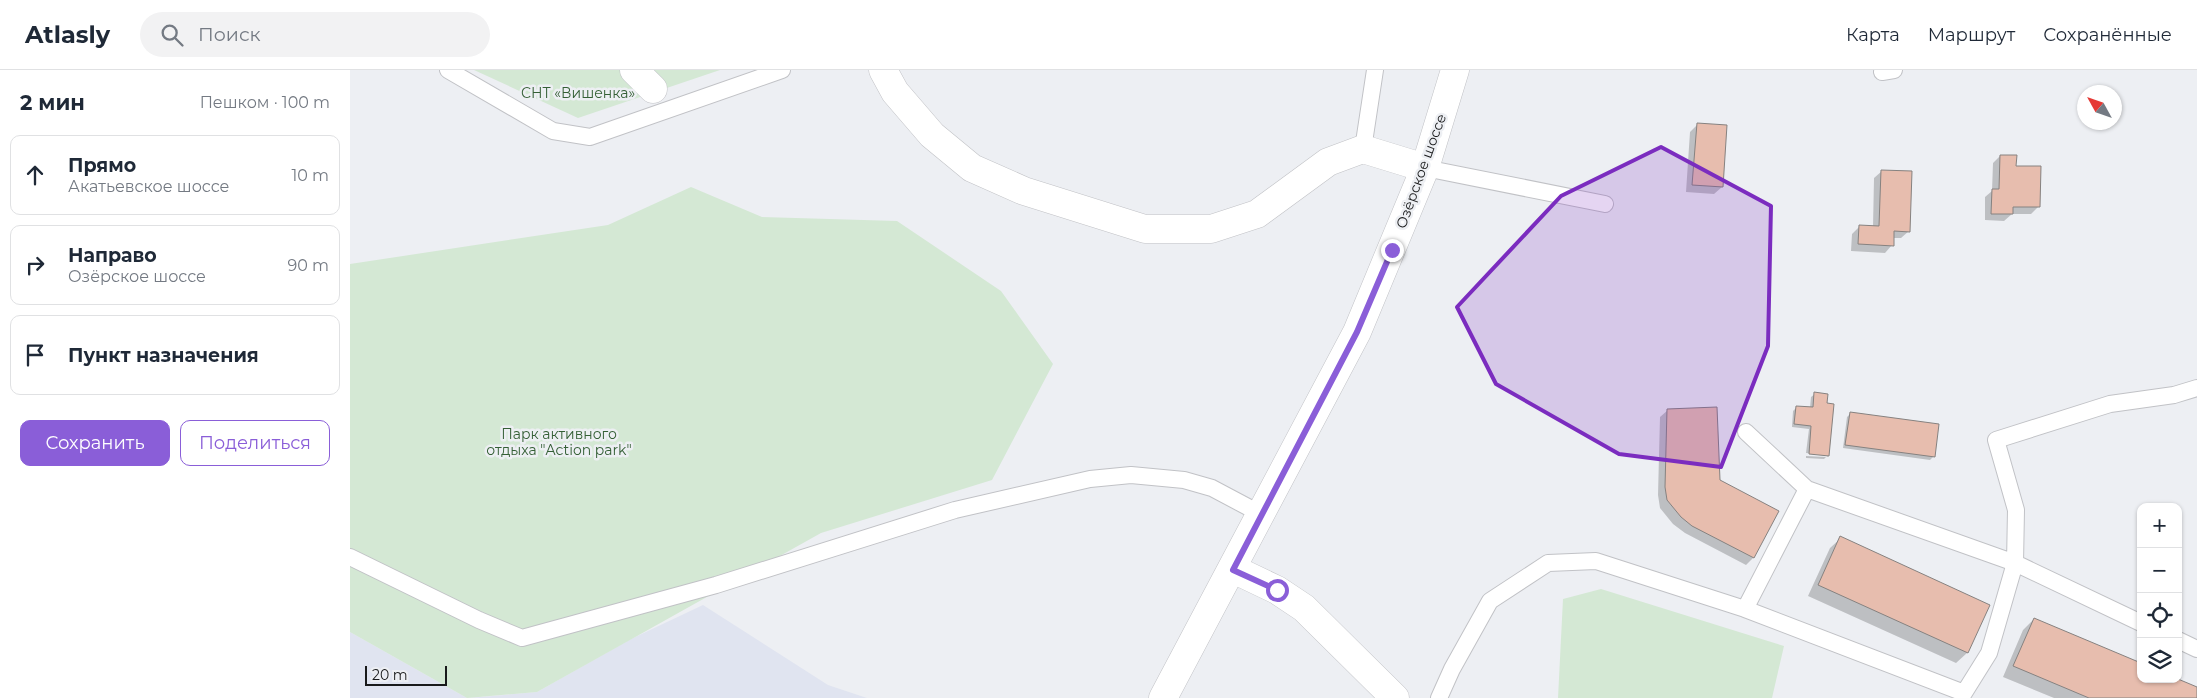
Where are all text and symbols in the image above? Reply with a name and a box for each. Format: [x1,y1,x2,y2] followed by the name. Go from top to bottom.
[140,12,490,57] search box
[25,20,110,49] text: Atlasly
[158,21,186,49] icon: search
[198,23,261,46] text: Поиск
[1846,24,1900,46] text: Карта
[1928,24,2015,46] text: Маршрут
[2043,24,2172,46] text: Сохранённые
[521,84,635,102] park label: СНТ «Вишенка»
[2077,85,2122,130] north arrow
[20,90,85,115] text: 2 мин
[200,93,330,112] text: Пешком · 100 m
[1392,111,1450,231] street label: Озёрское шоссе
[68,154,136,177] text: Прямо
[21,161,49,189] icon: ahead
[291,166,329,185] text: 10 m
[68,177,230,196] text: Акатьевское шоссе
[1381,239,1404,262] route end
[68,244,157,267] text: Направо
[21,251,49,279] icon: right
[287,256,329,275] text: 90 m
[68,267,206,286] text: Озёрское шоссе
[21,341,49,369] icon: arrive
[68,344,259,367] text: Пункт назначения
[20,420,170,466] button: Сохранить
[180,420,330,466] button: Поделиться
[486,425,632,459] park label: Парк активного отдыха "Action park"
[2137,503,2182,683] map controls
[2137,503,2182,548] button: +
[2137,548,2182,593] button: −
[1266,579,1289,602] route start
[2137,593,2182,638] button: locate
[2137,638,2182,683] button: layers
[365,663,448,686] scale bar
[372,666,408,684] text: 20 m

